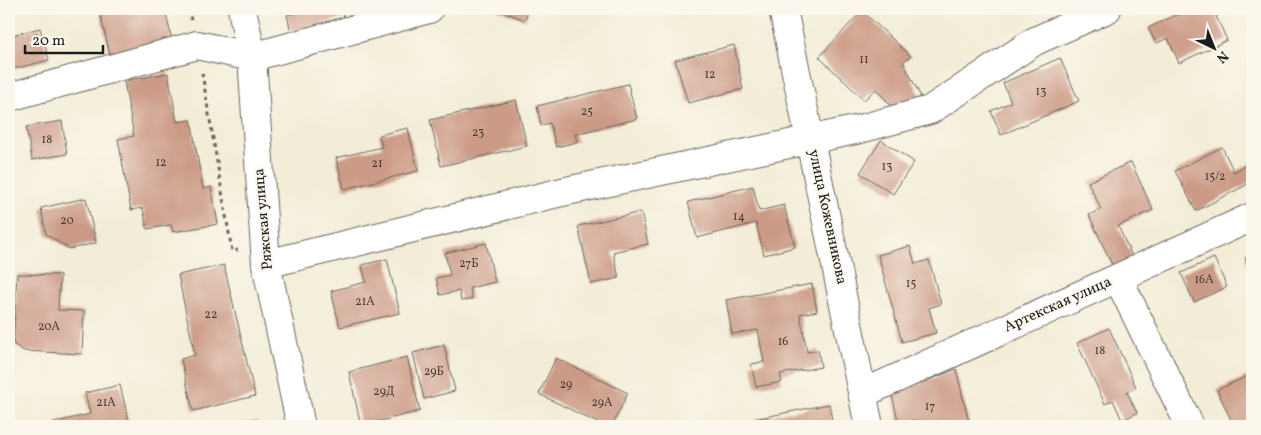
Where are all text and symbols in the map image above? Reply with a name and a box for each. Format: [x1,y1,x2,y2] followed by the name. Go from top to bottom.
[25,22,102,54] scale bar
[1188,22,1238,72] north arrow
[32,31,65,52] text: 20 m
[1212,46,1232,67] text: N
[859,52,869,68] house number: 11
[704,67,716,83] house number: 12
[1036,84,1046,100] house number: 13
[581,104,593,120] house number: 25
[472,125,484,141] house number: 23
[42,132,52,148] house number: 18
[802,148,852,286] street label: улица Кожевникова
[155,155,167,171] house number: 12
[371,156,383,172] house number: 21
[882,159,892,175] house number: 13
[249,167,279,271] street label: Ряжская улица
[1205,169,1225,185] house number: 15/2
[733,209,745,225] house number: 14
[60,213,74,229] house number: 20
[459,256,479,272] house number: 27Б
[1001,272,1115,338] street label: Артекская улица
[1194,272,1214,288] house number: 16А
[906,276,916,292] house number: 15
[355,294,375,310] house number: 21А
[205,307,217,323] house number: 22
[38,319,61,335] house number: 20А
[778,334,788,350] house number: 16
[1095,343,1105,359] house number: 18
[424,364,444,380] house number: 29Б
[560,377,572,393] house number: 29
[373,384,395,400] house number: 29Д
[96,395,116,411] house number: 21А
[591,395,613,411] house number: 29А
[925,399,935,415] house number: 17

